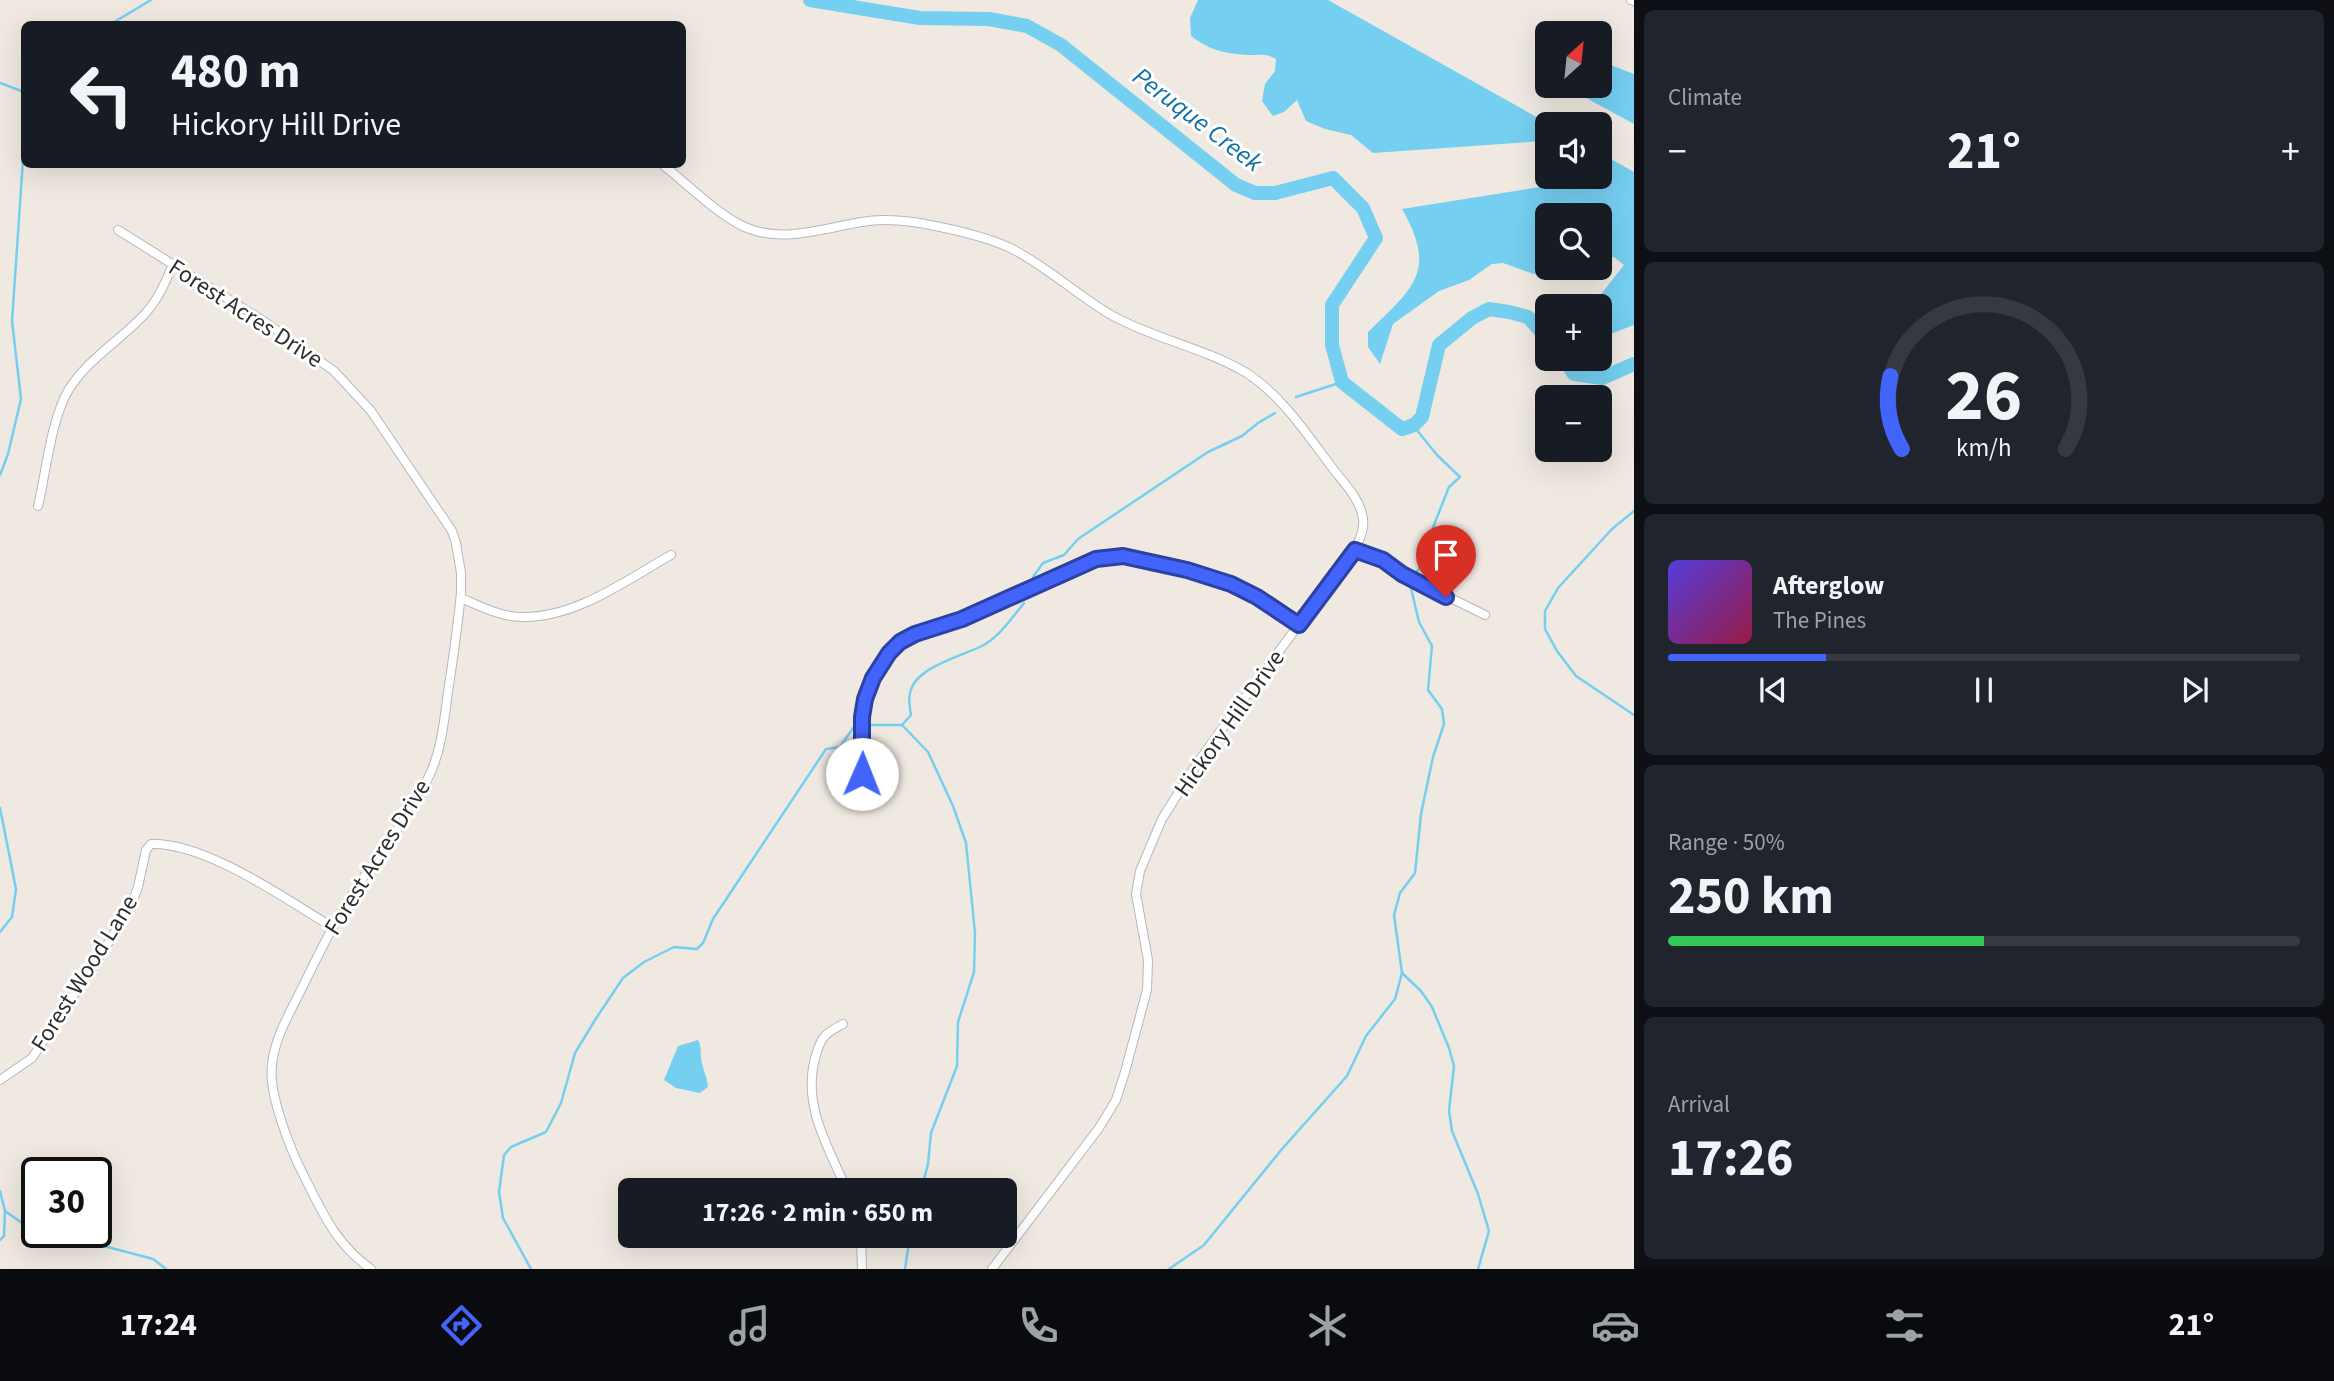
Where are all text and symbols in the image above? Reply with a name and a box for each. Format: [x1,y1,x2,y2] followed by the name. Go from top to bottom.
[1535,21,1612,98] north arrow
[1535,21,1612,462] map controls
[171,37,300,107] text: 480 m
[56,49,147,140] icon: left
[1125,58,1271,181] water label: Peruque Creek
[1668,81,1742,114] text: Climate
[171,102,401,148] text: Hickory Hill Drive
[1535,112,1612,189] button: sound
[1947,115,2021,189] text: 21°
[1668,125,1687,179] text: −
[2281,125,2300,179] text: +
[1535,203,1612,280] button: search
[162,250,330,377] street label: Forest Acres Drive
[1535,294,1612,371] button: +
[1946,344,2022,448] text: 26
[1535,385,1612,462] button: −
[1956,429,2012,465] text: km/h
[1416,525,1476,597] pin
[1427,536,1465,574] icon: arrive
[1773,567,1884,604] text: Afterglow
[1773,604,1866,637] text: The Pines
[1166,643,1293,804] street label: Hickory Hill Drive
[1754,671,1792,709] icon: previous
[1965,671,2003,709] icon: pause
[2176,671,2214,709] icon: next
[825,737,899,811] position arrow
[315,773,439,942] street label: Forest Acres Drive
[1668,826,1785,859] text: Range · 50%
[1668,860,1834,934] text: 250 km
[22,888,147,1058] street label: Forest Wood Lane
[1668,1088,1730,1121] text: Arrival
[1668,1122,1793,1196] text: 17:26
[21,1157,112,1248] speed limit sign: 30
[702,1194,933,1231] text: 17:26 · 2 min · 650 m
[437,1301,486,1350] icon: directions
[725,1301,774,1350] icon: music
[1014,1301,1063,1350] icon: phone
[1303,1301,1352,1350] icon: climate
[1591,1301,1640,1350] icon: car
[1880,1301,1929,1350] icon: filters
[120,1302,197,1348] text: 17:24
[2169,1302,2214,1348] text: 21°

